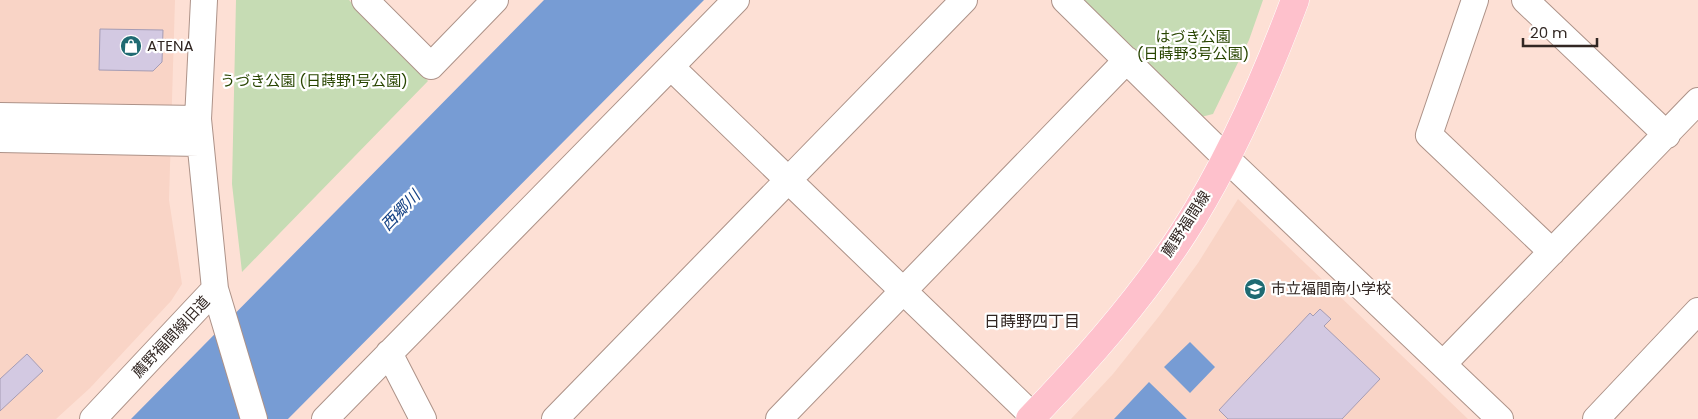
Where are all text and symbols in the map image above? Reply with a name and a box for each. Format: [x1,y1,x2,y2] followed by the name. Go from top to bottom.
[1523,15,1597,47] scale bar
[1530,22,1568,43] text: 20 m
[1137,26,1249,64] park label: はづき公園 (日蒔野3号公園)
[119,34,143,58] shop icon: ATENA
[147,35,194,56] place label: ATENA
[220,70,408,91] park label: うづき公園 (日蒔野1号公園)
[375,184,427,236] water label: 西郷川
[1156,187,1215,261] street label: 薦野福間線
[1243,277,1267,301] school or university icon: 市立福間南小学校
[1271,278,1391,299] place label: 市立福間南小学校
[127,291,214,382] street label: 薦野福間線旧道
[984,310,1080,333] district label: 日蒔野四丁目

